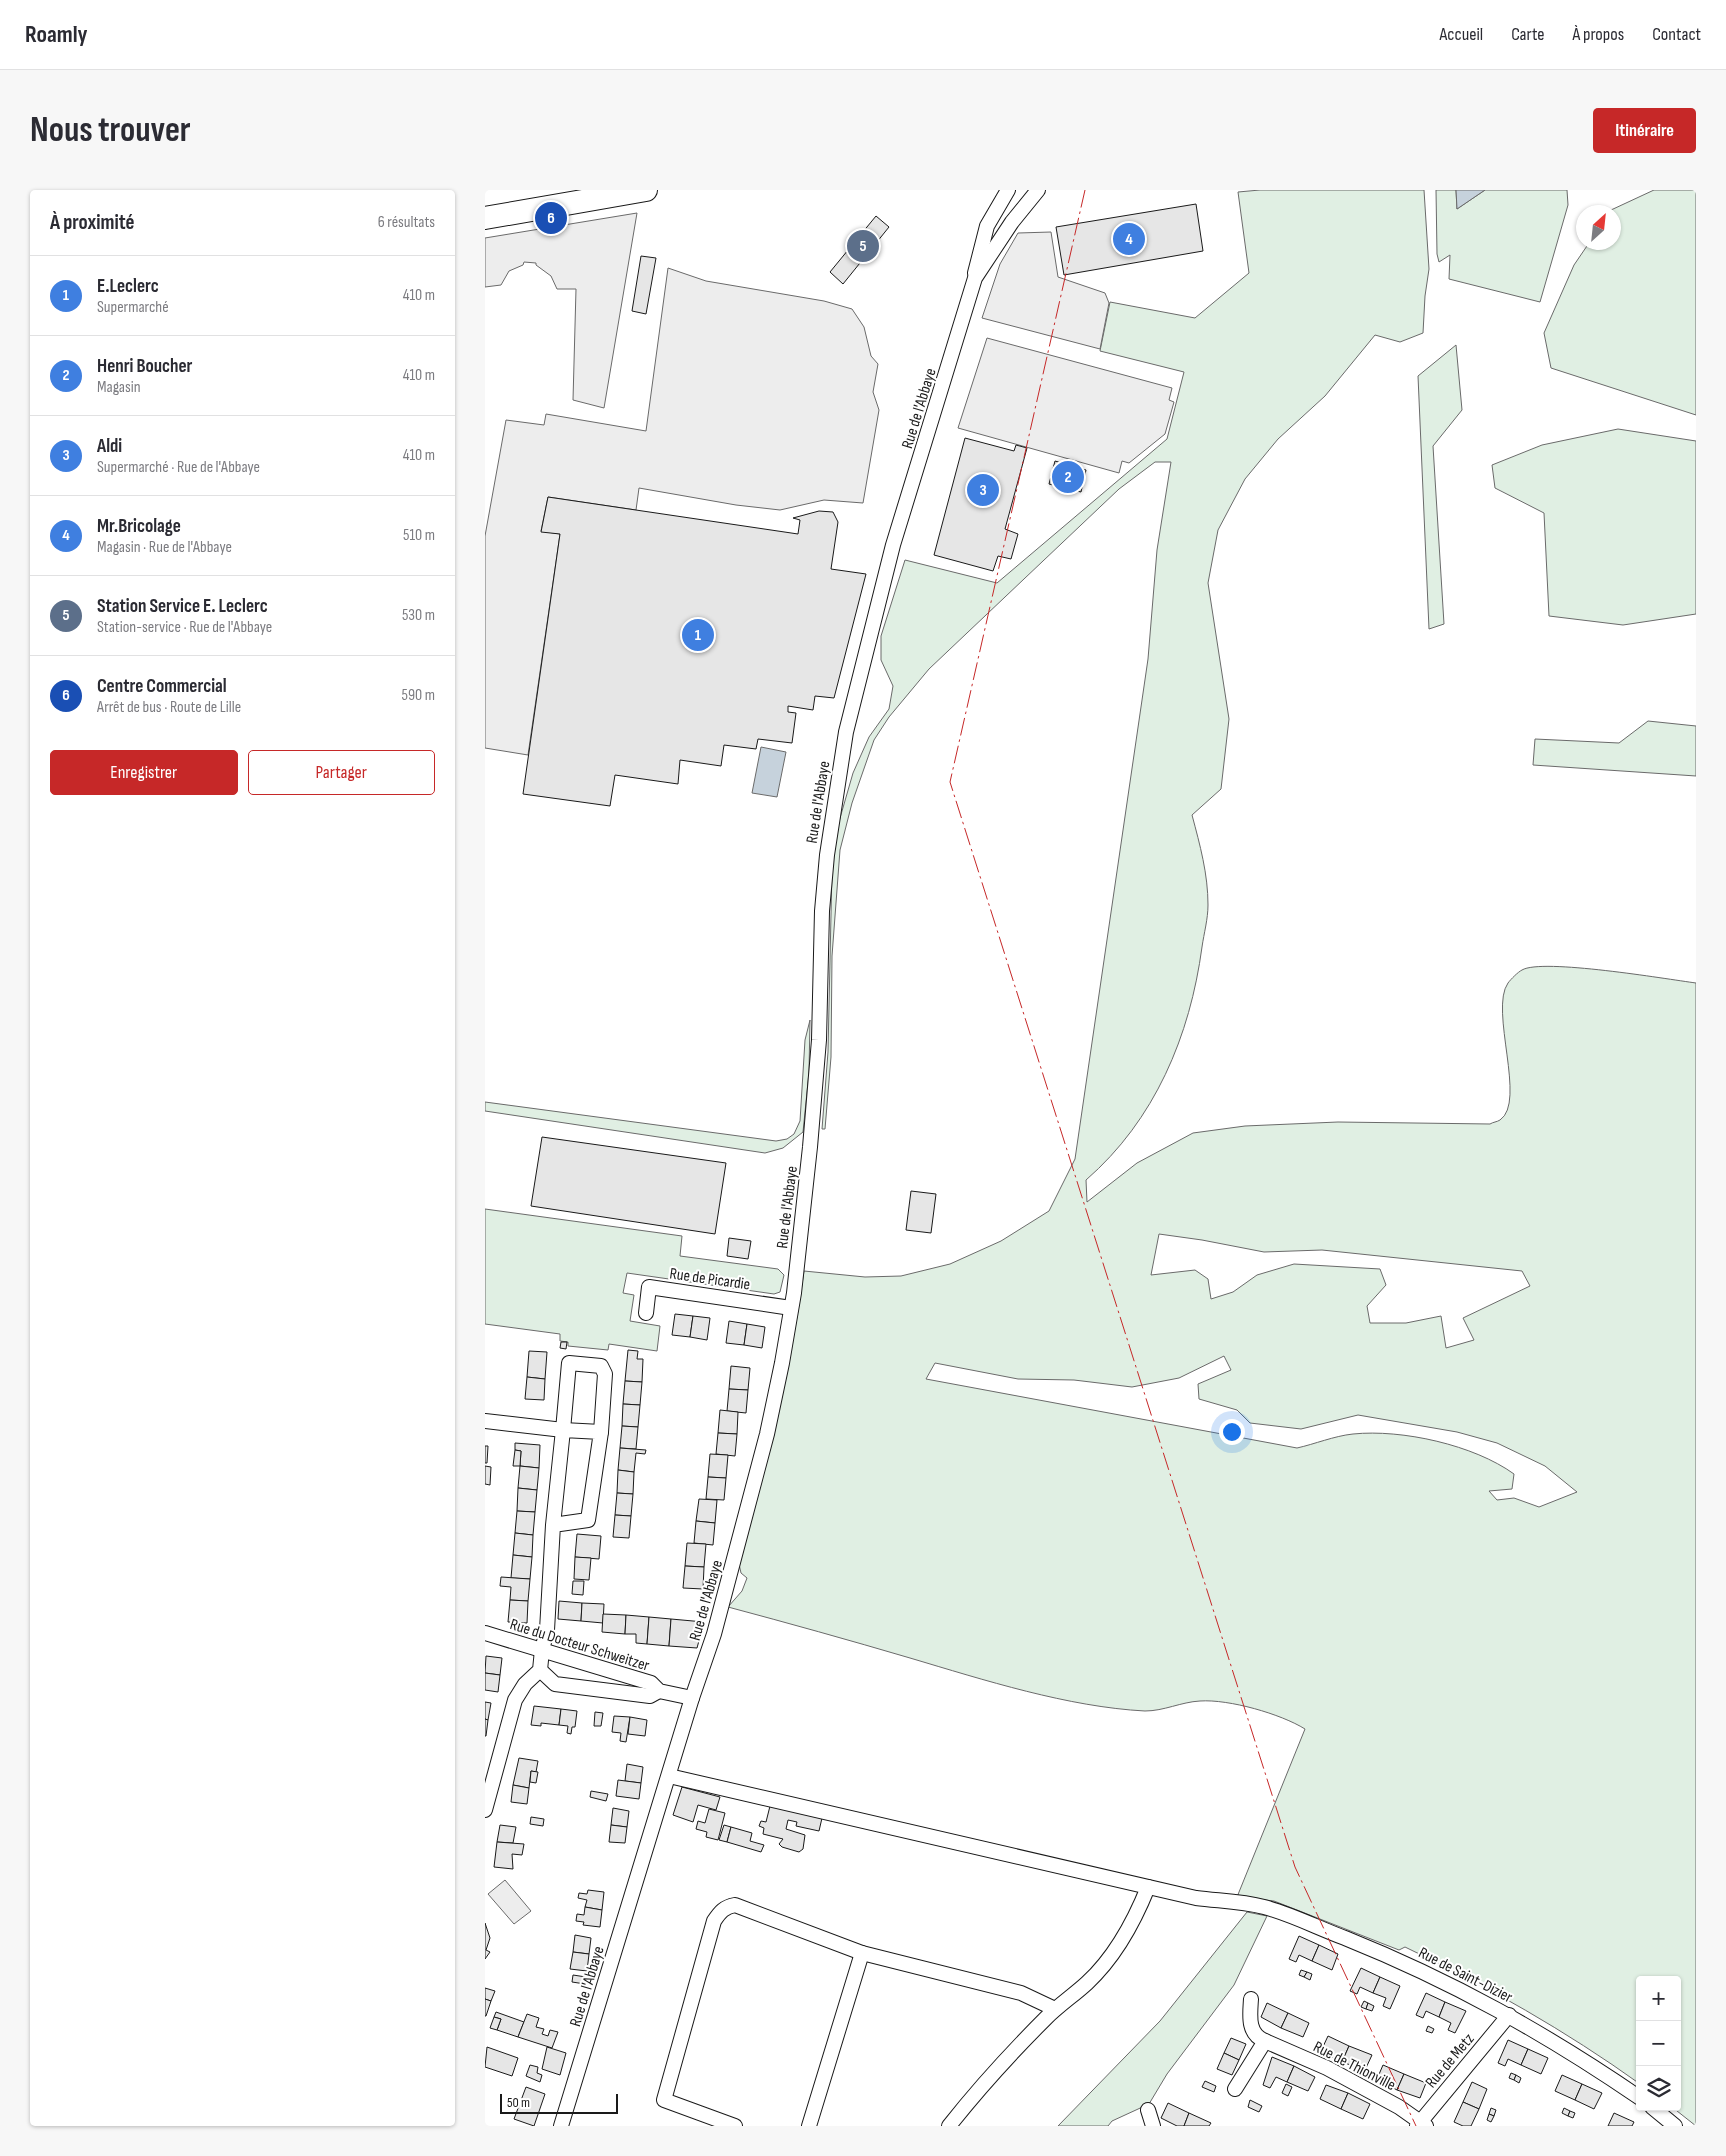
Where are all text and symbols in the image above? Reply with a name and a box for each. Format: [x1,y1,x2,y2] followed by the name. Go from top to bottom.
[25,20,88,49] text: Roamly
[1439,24,1483,45] text: Accueil
[1511,24,1544,45] text: Carte
[1572,24,1624,45] text: À propos
[1652,24,1701,45] text: Contact
[1593,108,1696,153] button: Itinéraire
[30,109,191,152] text: Nous trouver
[535,199,567,237] pin: 6
[1576,205,1621,250] north arrow
[50,210,135,235] text: À proximité
[378,213,435,232] text: 6 résultats
[1113,220,1145,258] pin: 4
[847,227,879,265] pin: 5
[97,275,159,298] text: E.Leclerc
[63,286,69,305] text: 1
[403,286,435,305] text: 410 m
[97,298,169,317] text: Supermarché
[97,355,192,378] text: Henri Boucher
[62,366,70,385] text: 2
[403,366,435,385] text: 410 m
[898,366,941,451] street label: Rue de l'Abbaye
[97,378,141,397] text: Magasin
[97,435,122,458] text: Aldi
[62,446,70,465] text: 3
[403,446,435,465] text: 410 m
[97,458,260,477] text: Supermarché · Rue de l'Abbaye
[1052,458,1084,496] pin: 2
[967,471,999,509] pin: 3
[97,515,181,538] text: Mr.Bricolage
[62,526,70,545] text: 4
[403,526,435,545] text: 510 m
[97,538,232,557] text: Magasin · Rue de l'Abbaye
[97,595,268,618] text: Station Service E. Leclerc
[62,606,70,625] text: 5
[402,606,435,625] text: 530 m
[682,616,714,654] pin: 1
[97,618,272,637] text: Station-service · Rue de l'Abbaye
[97,675,227,698] text: Centre Commercial
[62,686,70,705] text: 6
[402,686,435,705] text: 590 m
[97,698,241,717] text: Arrêt de bus · Route de Lille
[50,750,238,795] button: Enregistrer
[248,750,435,795] button: Partager
[803,760,834,845] street label: Rue de l'Abbaye
[773,1165,802,1250] street label: Rue de l'Abbaye
[668,1264,751,1295] street label: Rue de Picardie
[1219,1419,1245,1445] your location
[686,1558,727,1643] street label: Rue de l'Abbaye
[508,1615,652,1676] street label: Rue du Docteur Schweitzer
[1415,1943,1516,2007] street label: Rue de Saint-Dizier
[566,1944,609,2029] street label: Rue de l'Abbaye
[1636,1976,1681,2111] map controls
[1636,1976,1681,2021] button: +
[1636,2021,1681,2066] button: −
[1422,2030,1479,2092] street label: Rue de Metz
[1310,2037,1399,2095] street label: Rue de Thionville
[1636,2066,1681,2111] button: layers
[500,2091,617,2114] scale bar
[507,2094,530,2111] text: 50 m

